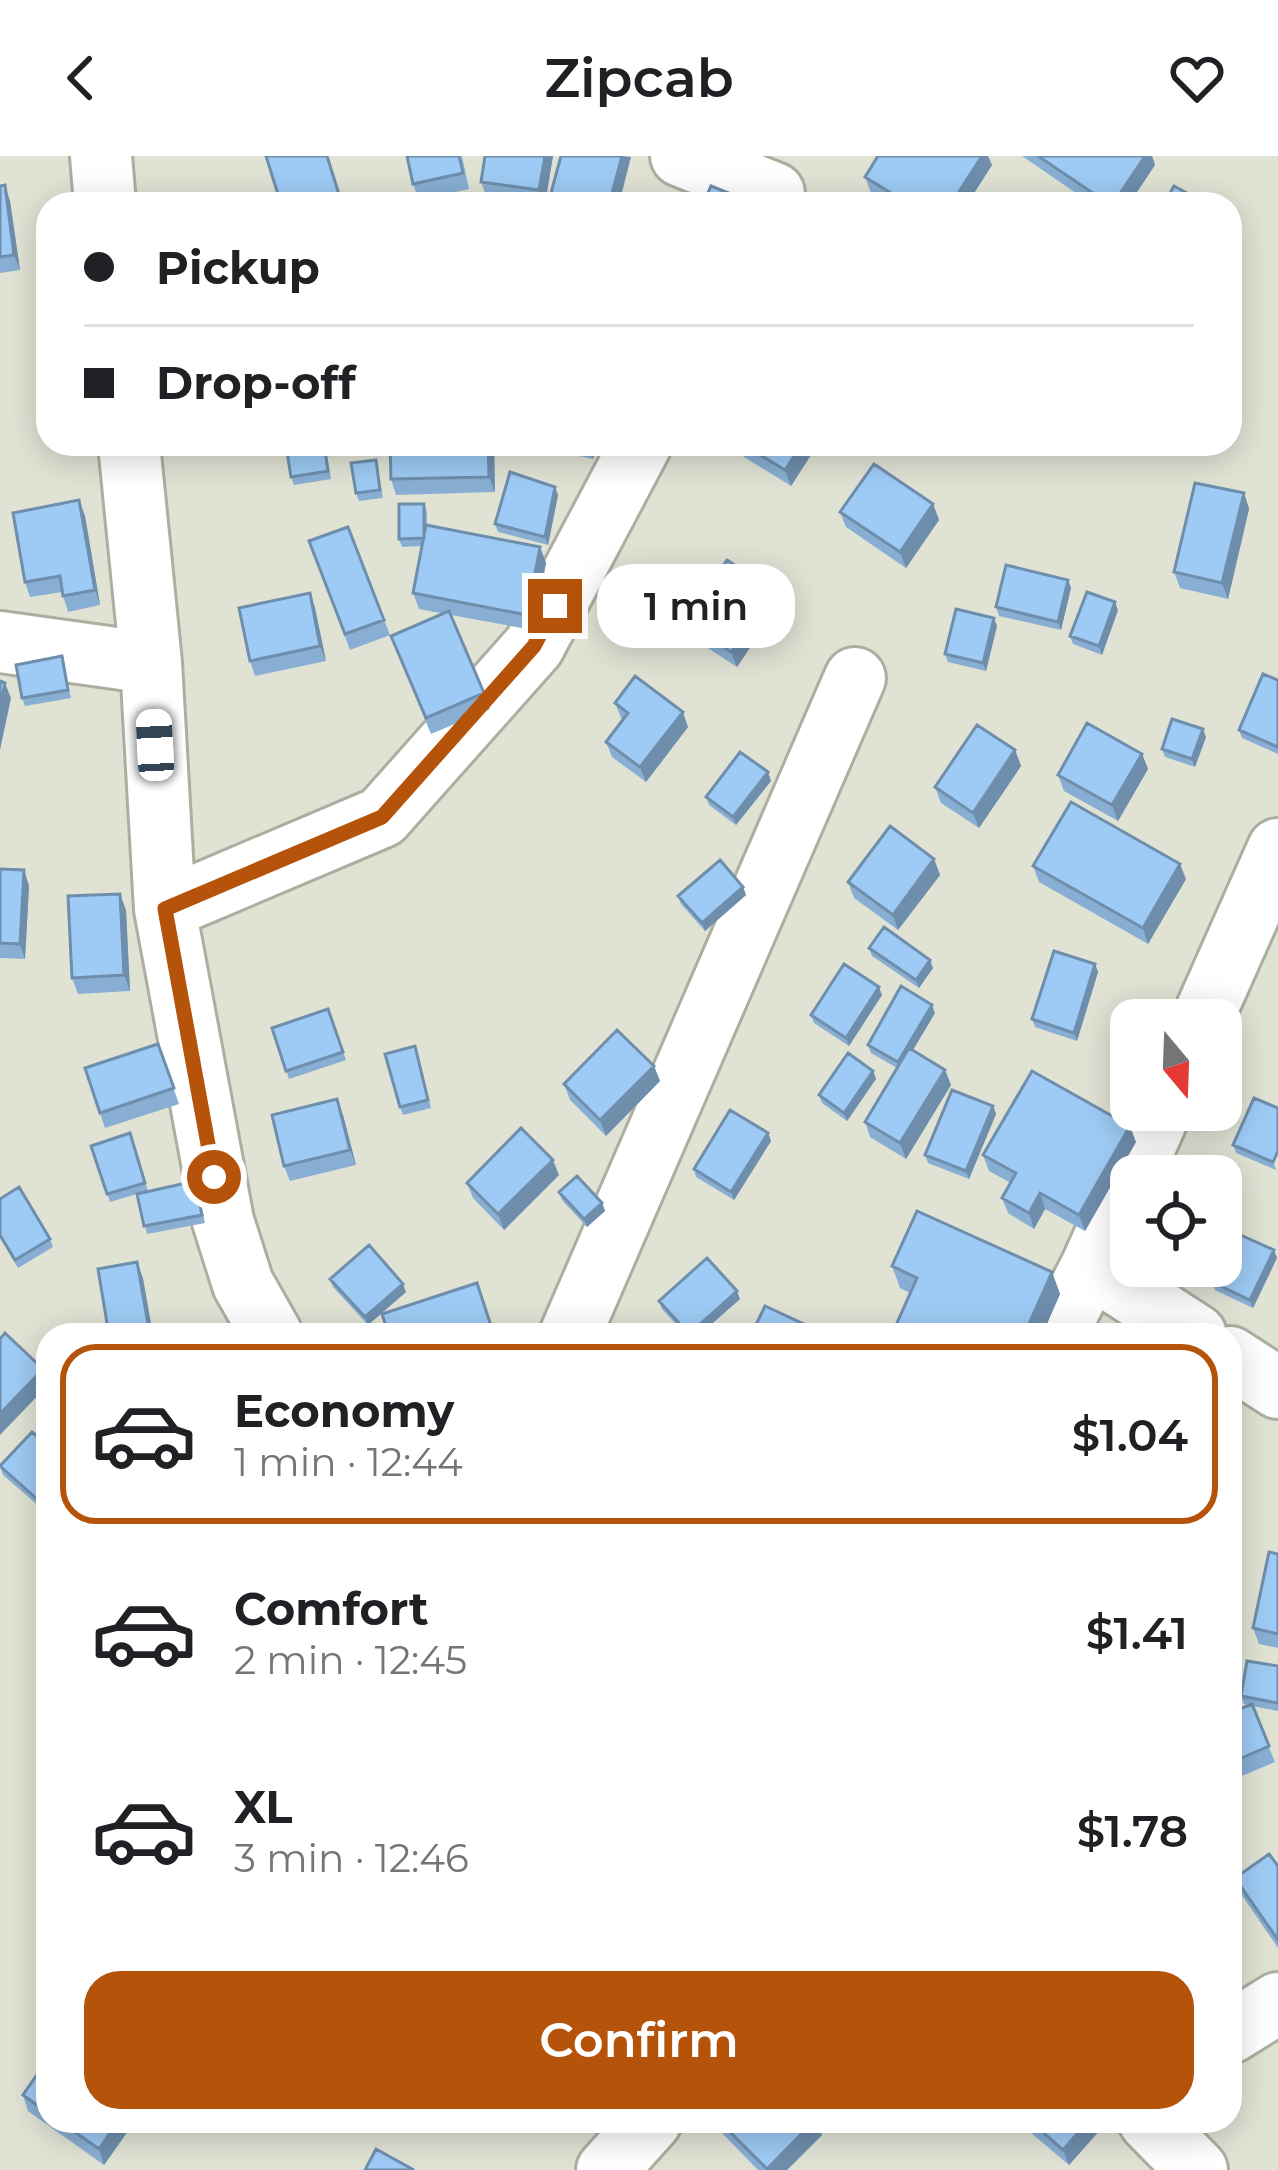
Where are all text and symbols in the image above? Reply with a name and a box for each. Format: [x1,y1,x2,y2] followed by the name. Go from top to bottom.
[48,45,114,111] icon: back
[544,45,734,111] text: Zipcab
[1164,45,1230,111] icon: heart
[156,240,320,295] text: Pickup
[156,355,356,410] text: Drop-off
[597,564,795,648] callout: 1 min
[528,579,582,633] route end
[644,582,748,630] text: 1 min
[135,708,175,782] car
[1110,999,1242,1131] north arrow
[1110,999,1242,1287] map controls
[187,1150,241,1204] route start
[1110,1155,1242,1287] button: locate
[90,1380,198,1488] icon: car
[234,1383,454,1438] text: Economy
[1072,1407,1188,1462] text: $1.04
[234,1438,463,1486] text: 1 min · 12:44
[90,1578,198,1686] icon: car
[234,1581,429,1636] text: Comfort
[1086,1605,1188,1660] text: $1.41
[234,1636,467,1684] text: 2 min · 12:45
[90,1776,198,1884] icon: car
[234,1779,292,1834] text: XL
[1077,1803,1188,1858] text: $1.78
[234,1834,469,1882] text: 3 min · 12:46
[84,1971,1194,2109] button: Confirm

